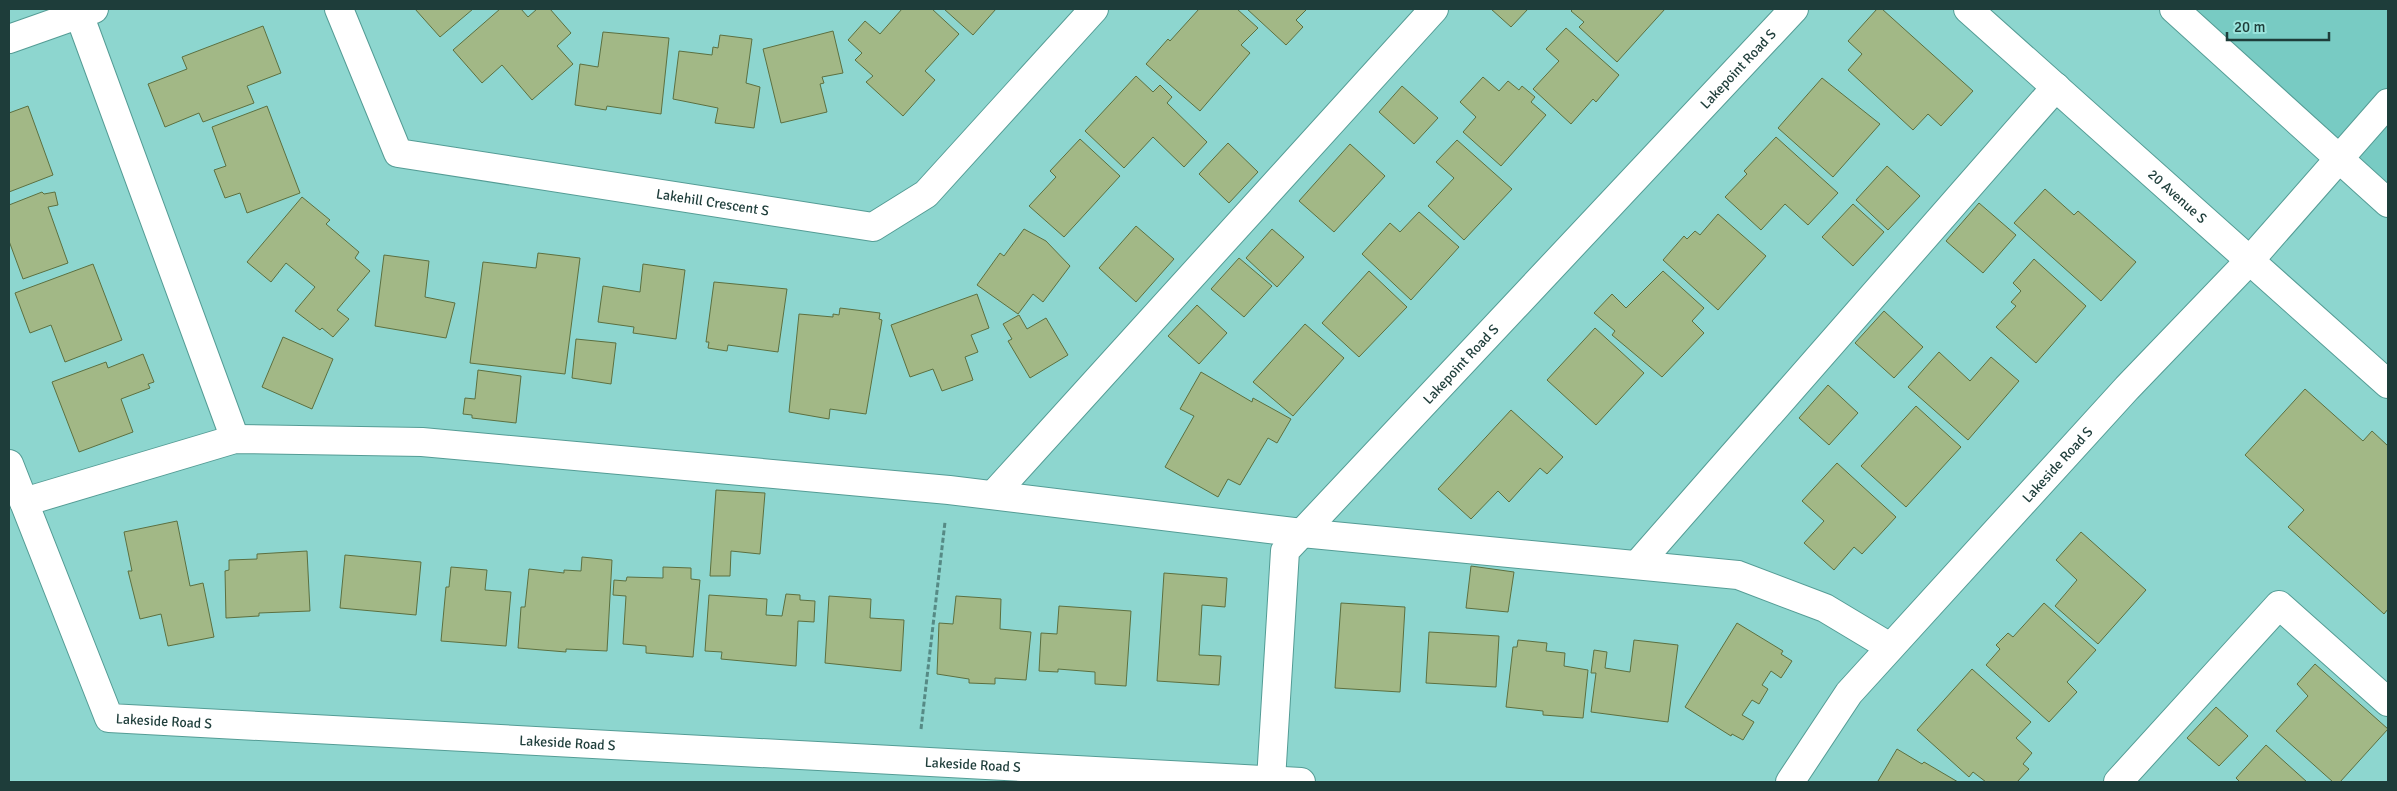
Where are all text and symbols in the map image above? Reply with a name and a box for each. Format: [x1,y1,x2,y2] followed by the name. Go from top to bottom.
[2227,10,2330,42] scale bar
[2234,18,2265,36] text: 20 m
[1696,25,1780,112] street label: Lakepoint Road S
[2145,166,2211,227] street label: 20 Avenue S
[655,185,770,219] street label: Lakehill Crescent S
[1419,320,1502,407] street label: Lakepoint Road S
[2019,423,2096,506] street label: Lakeside Road S
[115,710,213,732] street label: Lakeside Road S
[519,732,616,754] street label: Lakeside Road S
[924,753,1022,775] street label: Lakeside Road S

